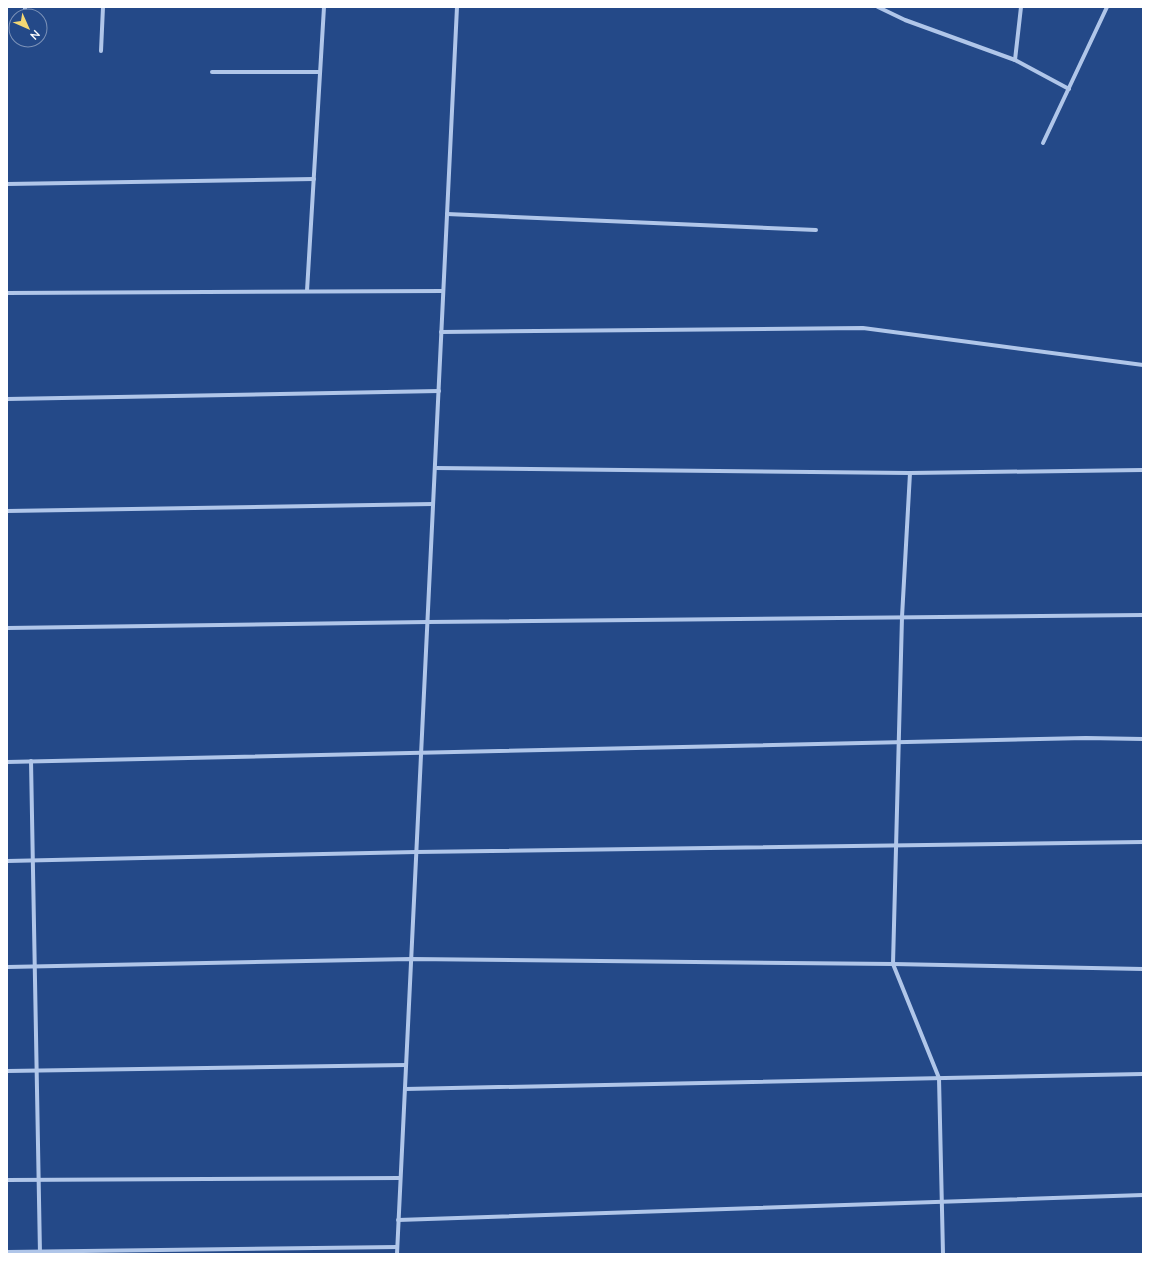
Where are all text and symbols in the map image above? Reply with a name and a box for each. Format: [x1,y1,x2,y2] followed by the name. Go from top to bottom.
[8,8,48,48] north arrow
[27,27,43,43] text: N

